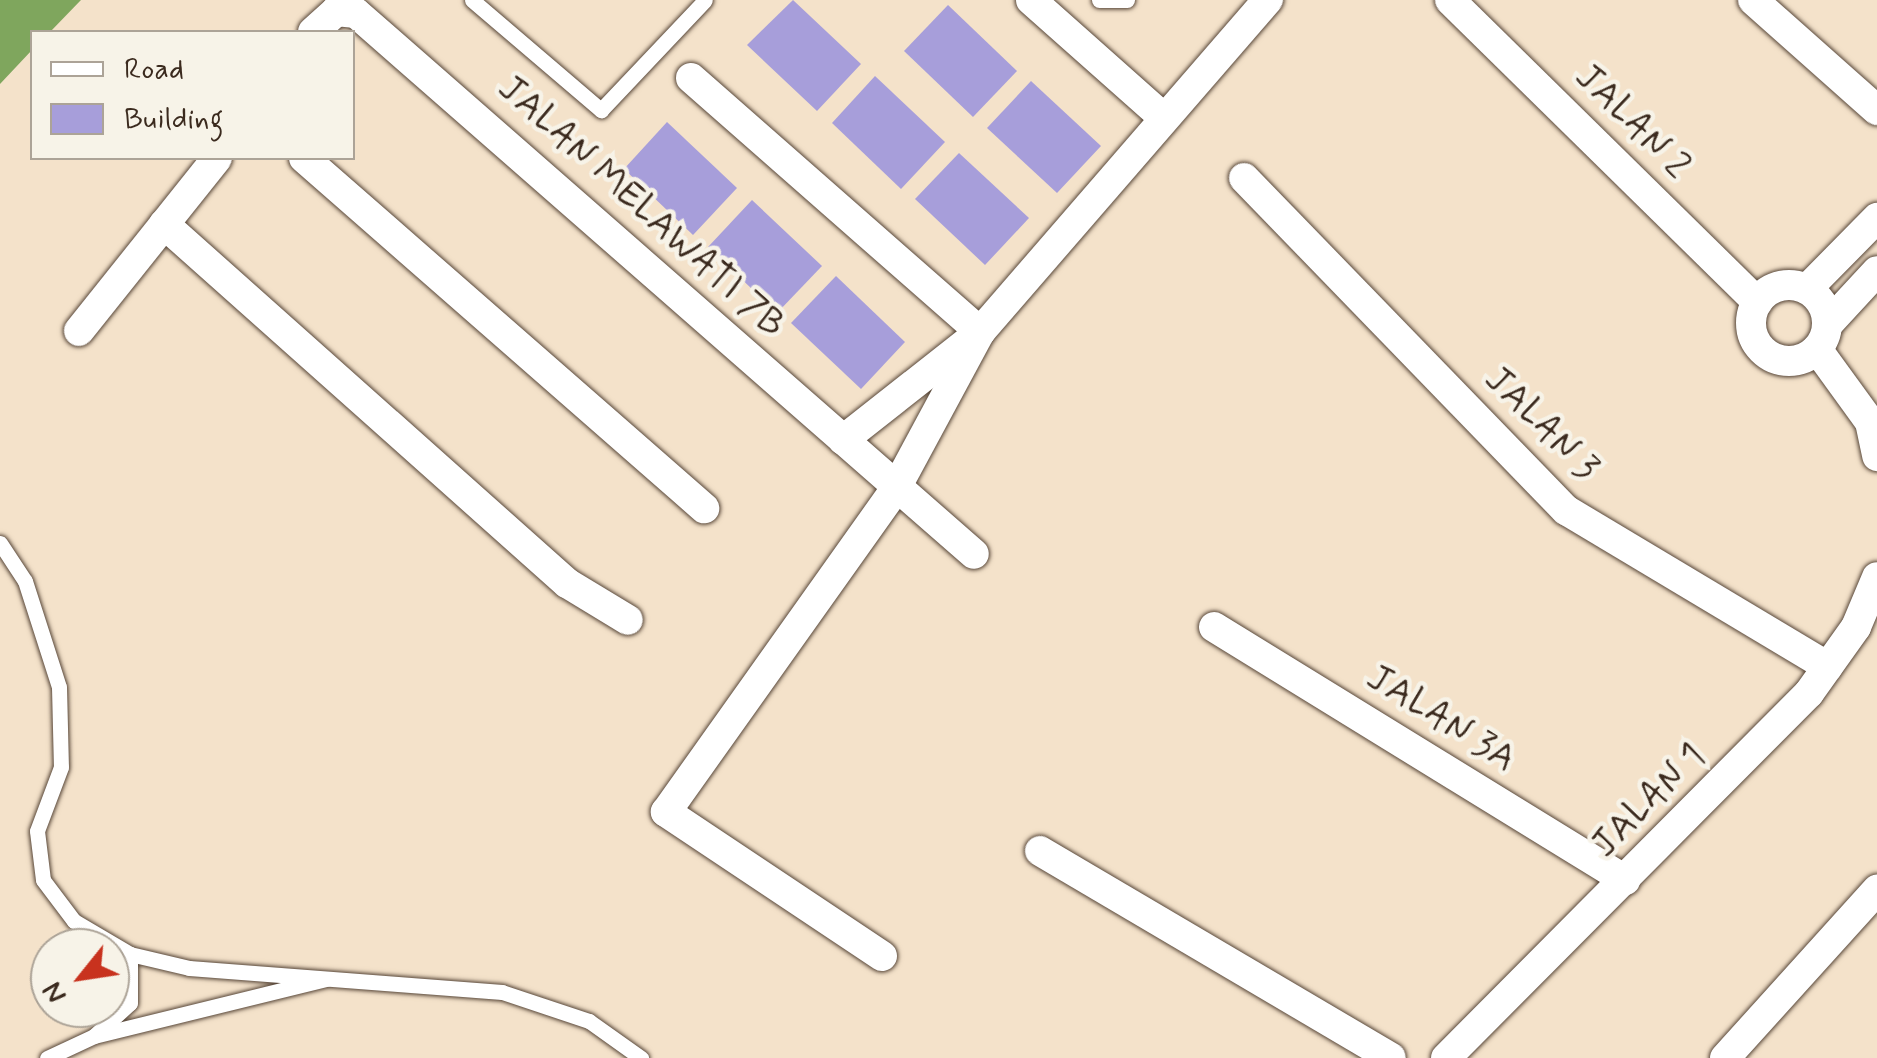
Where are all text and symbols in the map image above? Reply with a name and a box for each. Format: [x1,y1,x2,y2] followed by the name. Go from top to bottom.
[30,30,355,160] legend
[124,50,184,89] text: Road
[1565,55,1699,189] street label: JALAN 2
[485,63,797,351] street label: JALAN MELAWATI 7B
[124,100,223,139] text: Building
[1474,357,1608,491] street label: JALAN 3
[1358,655,1524,783] street label: JALAN 3A
[1583,735,1715,867] street label: JALAN 1
[30,928,130,1028] north arrow
[35,975,76,1010] text: N

